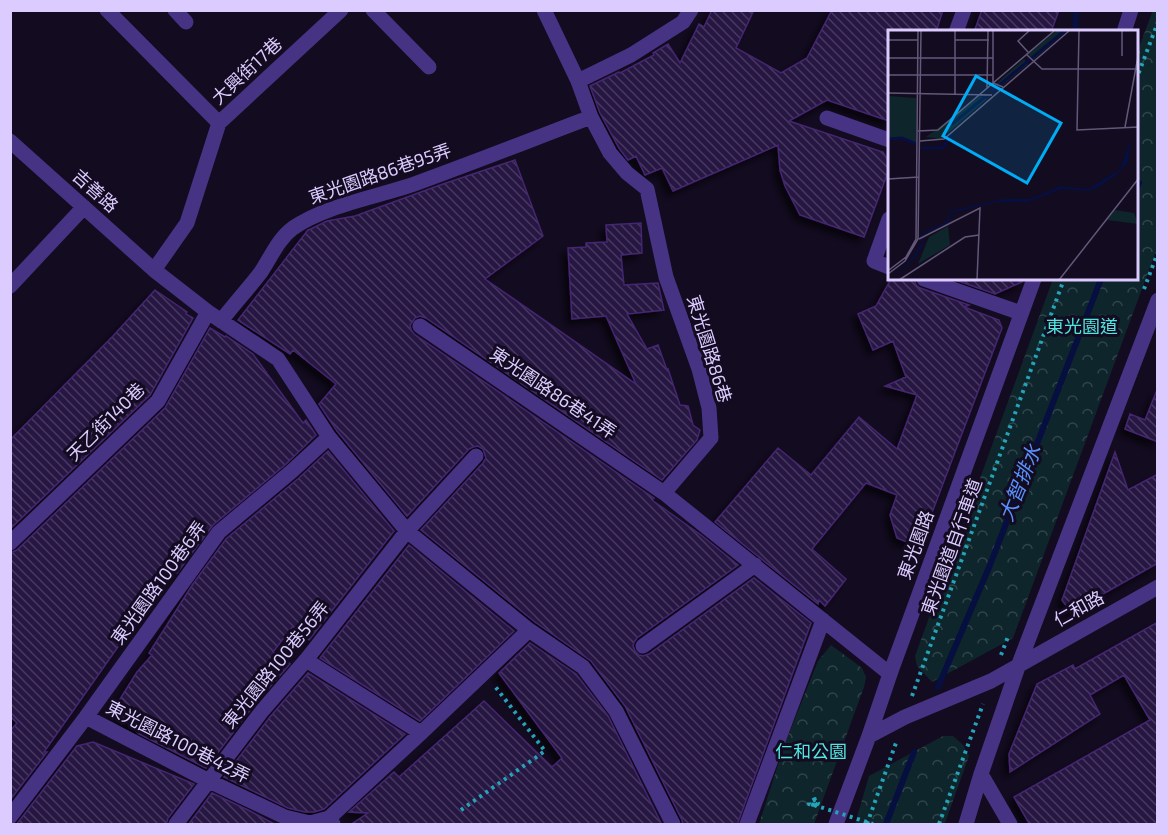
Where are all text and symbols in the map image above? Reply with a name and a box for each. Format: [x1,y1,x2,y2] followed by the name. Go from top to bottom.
[888,30,1138,280] inset map
[206,32,286,108] street label: 大興街17巷
[306,138,454,208] street label: 東光園路86巷95弄
[68,164,123,216] street label: 吉善路
[683,292,737,405] street label: 東光園路86巷
[1046,315,1118,337] park label: 東光園道
[486,342,621,443] street label: 東光園路86巷41弄
[62,378,149,465] street label: 天乙街140巷
[993,440,1046,524] water label: 大智排水
[916,475,986,618] street label: 東光園道自行車道
[892,507,938,582] street label: 東光園路
[106,516,210,648] street label: 東光園路100巷6弄
[1050,585,1107,631] street label: 仁和路
[217,597,333,732] street label: 東光園路100巷56弄
[103,695,254,787] street label: 東光園路100巷42弄
[775,740,847,762] park label: 仁和公園

